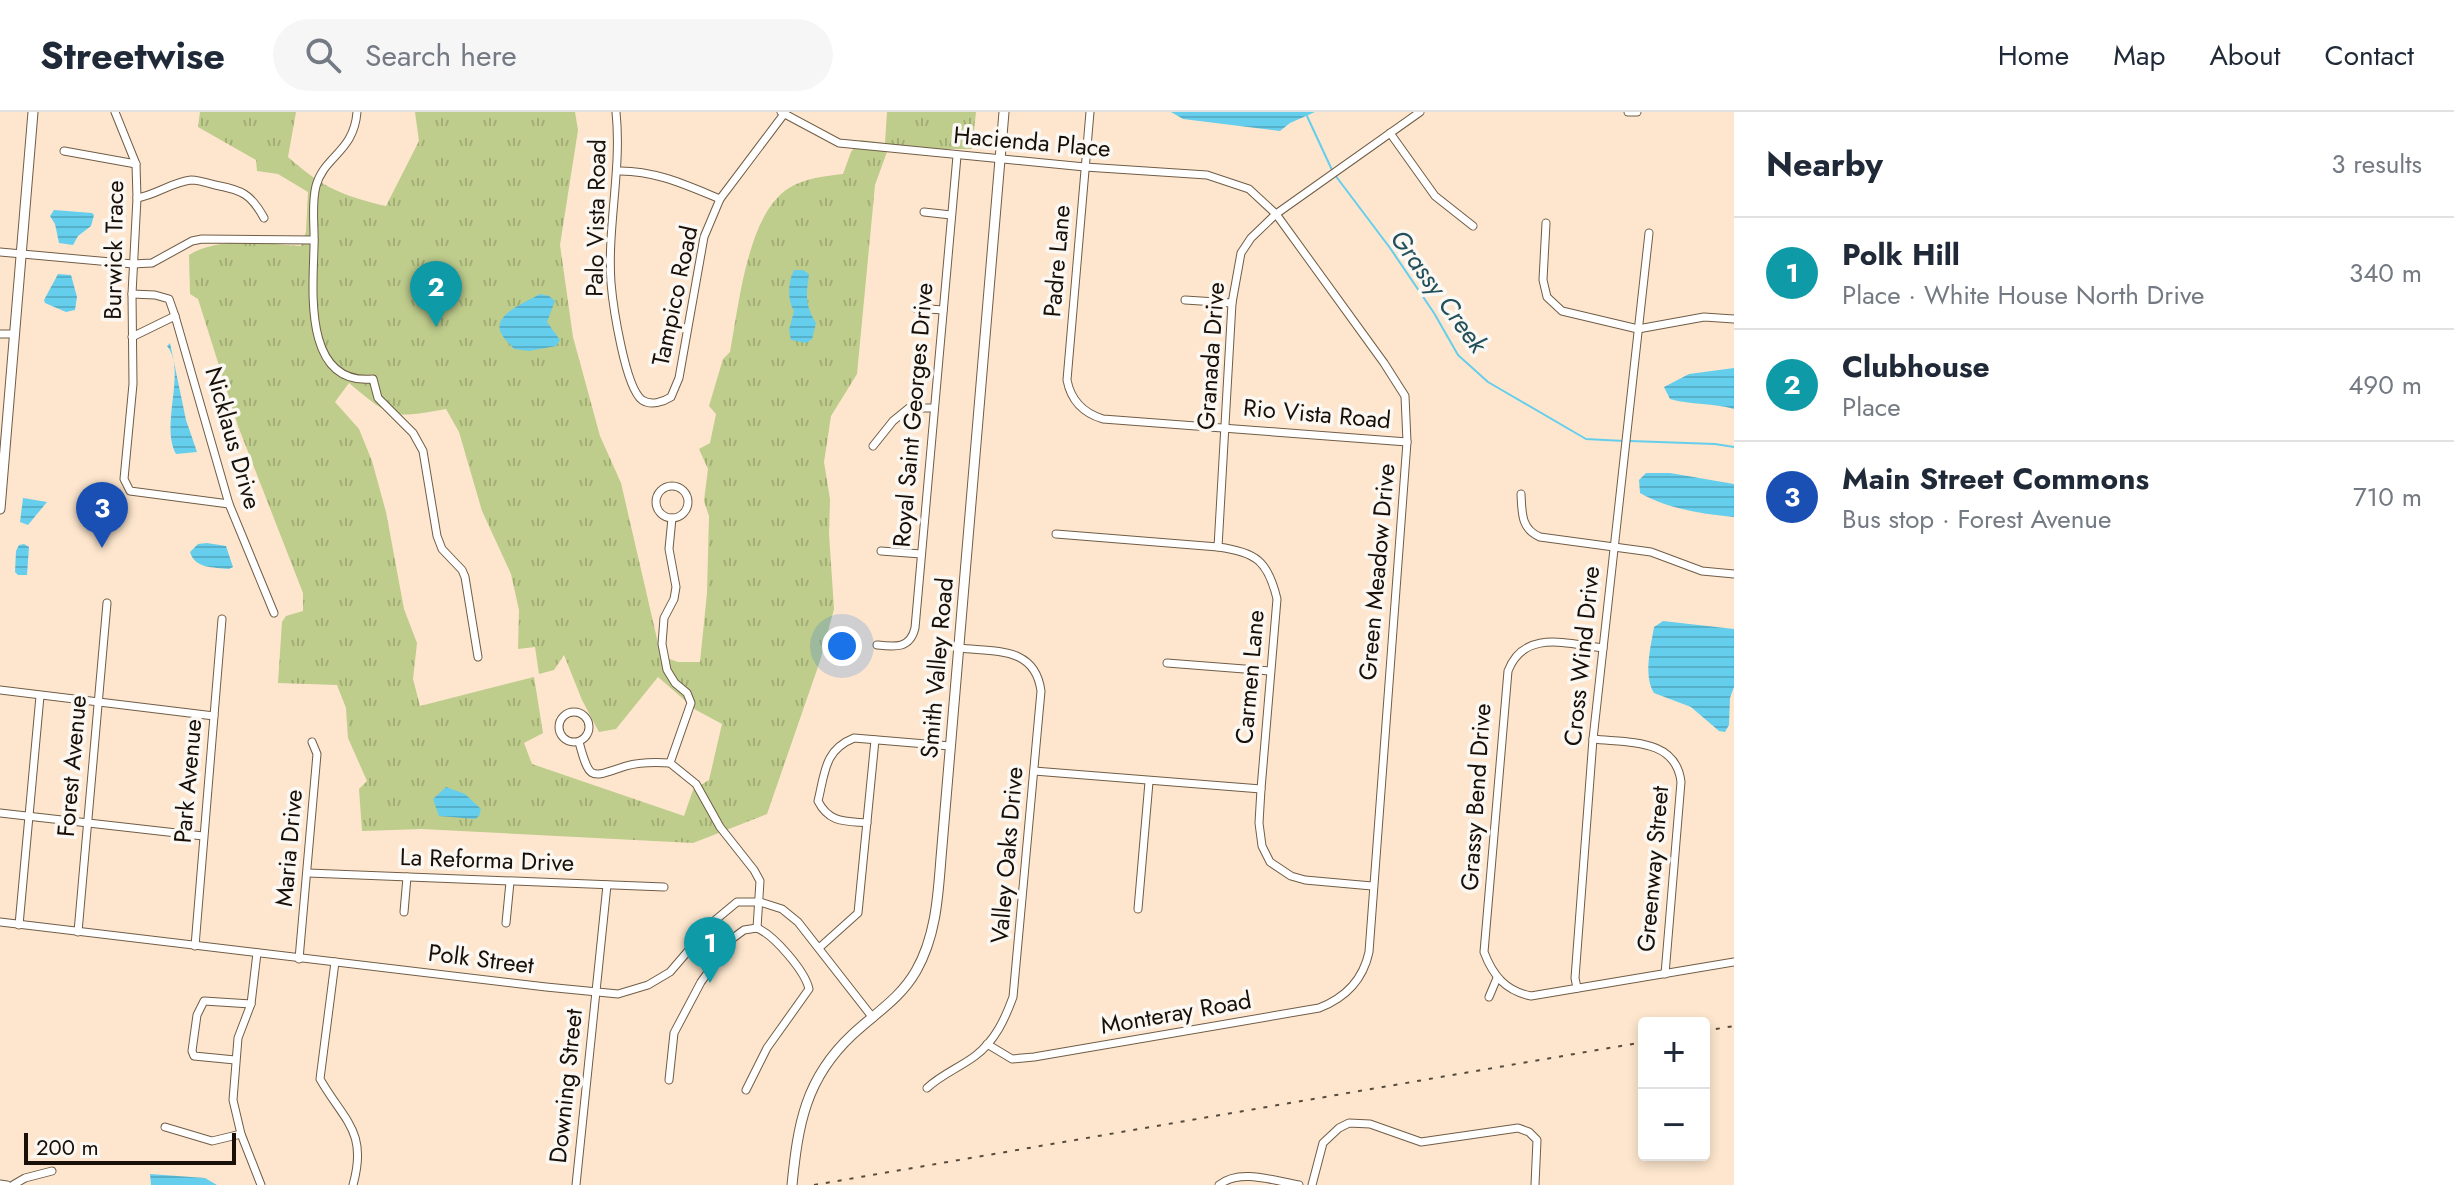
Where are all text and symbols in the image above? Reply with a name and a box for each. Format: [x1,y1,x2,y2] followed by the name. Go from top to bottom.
[273,19,833,91] search box
[40,28,225,83] text: Streetwise
[301,33,345,77] icon: search
[365,34,517,77] text: Search here
[1998,35,2069,76] text: Home
[2113,35,2165,76] text: Map
[2209,35,2281,76] text: About
[2325,35,2414,76] text: Contact
[952,117,1112,166] street label: Hacienda Place
[577,139,614,297] street label: Palo Vista Road
[1766,140,1883,189] text: Nearby
[2331,145,2422,183] text: 3 results
[95,180,132,320] street label: Burwick Trace
[1034,203,1079,318] street label: Padre Lane
[1381,221,1498,362] water label: Grassy Creek
[643,223,706,369] street label: Tampico Road
[1842,233,1960,276] text: Polk Hill
[1785,254,1799,292] text: 1
[2349,254,2422,292] text: 340 m
[410,261,462,327] pin: 2
[1842,276,2204,314] text: Place · White House North Drive
[883,281,942,549] street label: Royal Saint Georges Drive
[1188,281,1233,431] street label: Granada Drive
[1842,345,1990,388] text: Clubhouse
[196,362,271,513] street label: Nicklaus Drive
[1783,366,1801,404] text: 2
[2348,366,2422,404] text: 490 m
[1842,388,1901,426] text: Place
[1242,390,1392,437] street label: Rio Vista Road
[1842,457,2149,500] text: Main Street Commons
[1350,462,1403,682] street label: Green Meadow Drive
[1784,478,1800,516] text: 3
[2353,478,2422,516] text: 710 m
[76,482,128,548] pin: 3
[1842,500,2111,538] text: Bus stop · Forest Avenue
[1555,564,1608,748] street label: Cross Wind Drive
[911,576,962,760] street label: Smith Valley Road
[1226,608,1273,745] street label: Carmen Lane
[822,626,862,666] your location
[48,694,95,838] street label: Forest Avenue
[1451,702,1500,892] street label: Grassy Bend Drive
[165,717,210,845] street label: Park Avenue
[981,765,1032,945] street label: Valley Oaks Drive
[1628,784,1677,953] street label: Greenway Street
[266,788,311,908] street label: Maria Drive
[399,839,575,880] street label: La Reforma Drive
[684,917,736,983] pin: 1
[426,935,536,982] street label: Polk Street
[1098,982,1254,1043] street label: Monteray Road
[540,1007,591,1165] street label: Downing Street
[1638,1017,1710,1161] map controls
[1638,1017,1710,1089] button: +
[1638,1089,1710,1161] button: −
[24,1129,236,1165] scale bar
[36,1131,99,1163] text: 200 m

